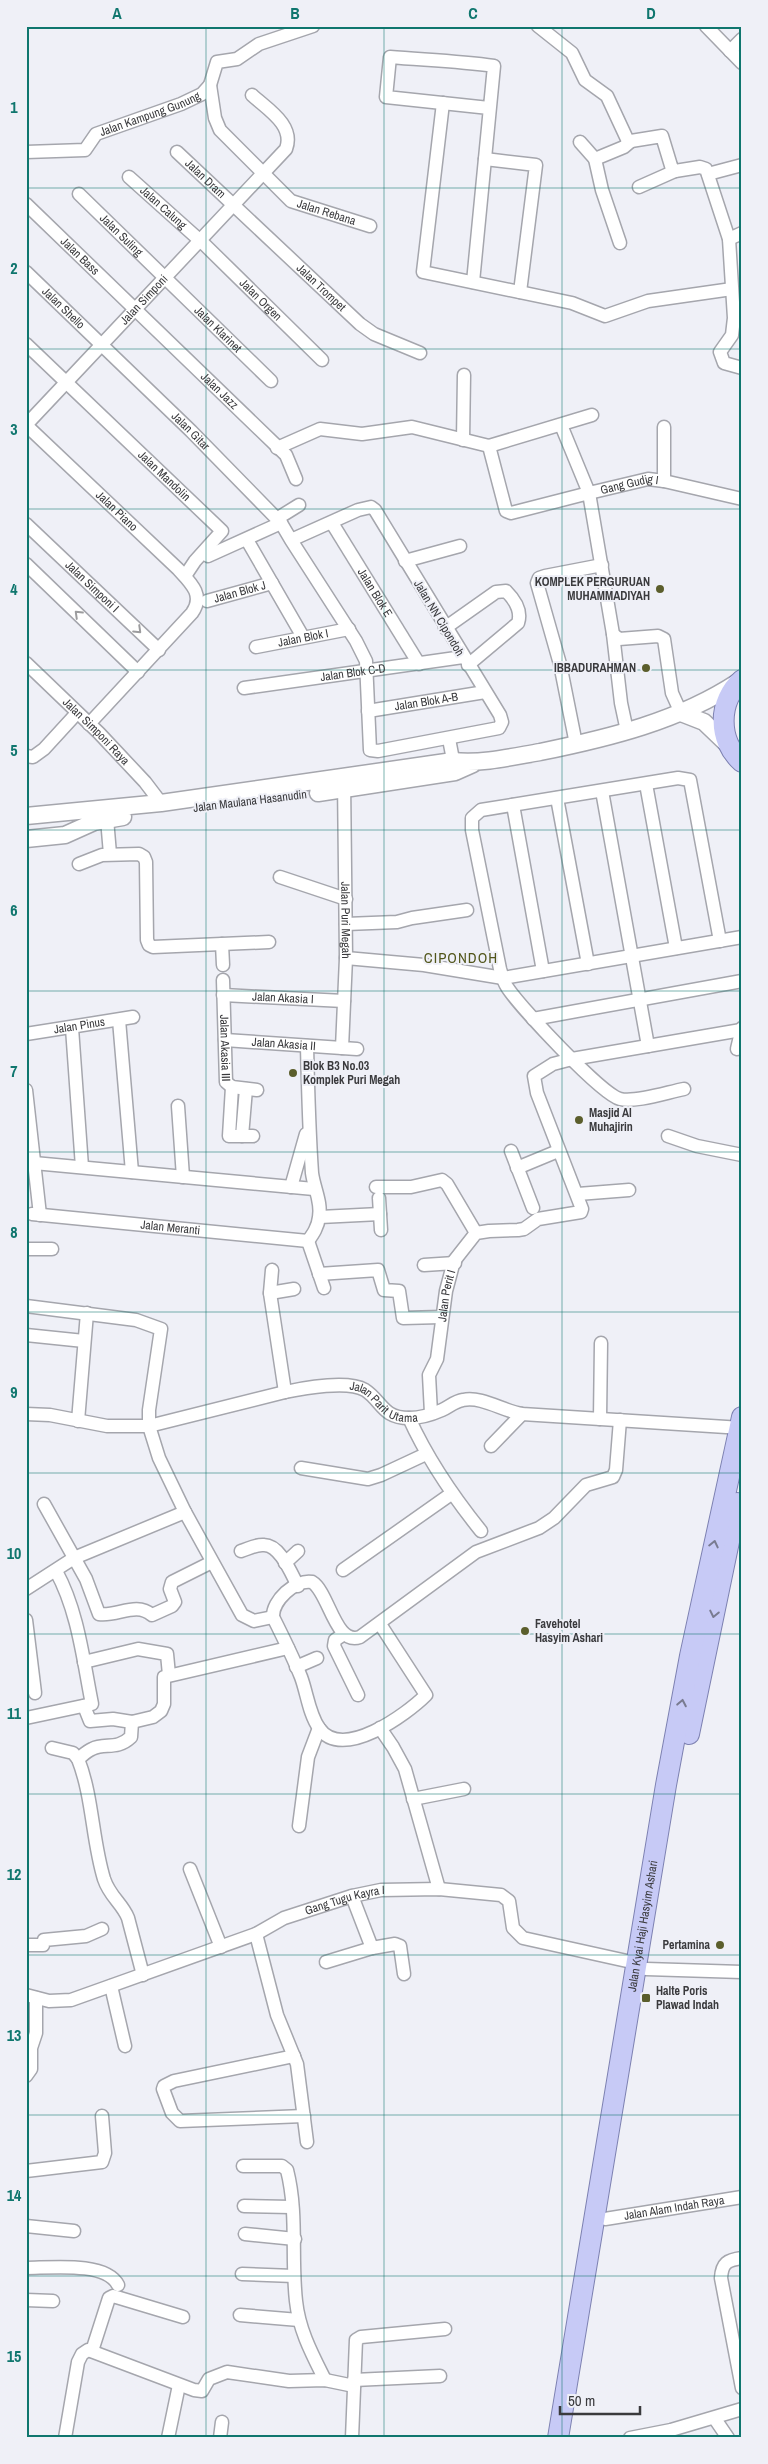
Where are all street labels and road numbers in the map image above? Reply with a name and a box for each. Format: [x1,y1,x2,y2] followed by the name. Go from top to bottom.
[97,88,203,140] street label: Jalan Kampung Gunung
[182,156,229,202] street label: Jalan Dram
[137,183,190,233] street label: Jalan Calung
[295,195,358,229] street label: Jalan Rebana
[96,210,147,260] street label: Jalan Suling
[57,234,103,279] street label: Jalan Bass
[293,260,350,315] street label: Jalan Trompet
[117,271,171,328] street label: Jalan Simponi
[236,275,285,324] street label: Jalan Orgen
[39,284,88,332] street label: Jalan Shello
[191,303,245,356] street label: Jalan Klarinet
[197,369,242,413] street label: Jalan Jazz
[168,408,214,454] street label: Jalan Gitar
[134,447,194,505] street label: Jalan Mandolin
[599,471,659,498] street label: Gang Gudig I
[92,487,141,535] street label: Jalan Piano
[62,557,122,616] street label: Jalan Simponi I
[354,565,396,620] street label: Jalan Blok E
[212,577,268,607] street label: Jalan Blok J
[410,577,468,659] street label: Jalan NN Cipondoh
[277,625,330,651] street label: Jalan Blok I
[319,660,387,685] street label: Jalan Blok C-D
[393,688,460,715] street label: Jalan Blok A-B
[59,694,133,769] street label: Jalan Simponi Raya
[192,786,308,816] street label: Jalan Maulana Hasanudin
[337,881,354,959] street label: Jalan Puri Megah
[252,988,314,1007] street label: Jalan Akasia I
[53,1014,106,1037] street label: Jalan Pinus
[216,1014,234,1082] street label: Jalan Akasia III
[251,1034,316,1054] street label: Jalan Akasia II
[140,1217,201,1238] street label: Jalan Meranti
[434,1268,459,1323] street label: Jalan Perit I
[349,1378,419,1426] street label: Jalan Parit Utama
[624,1859,661,1993] street label: Jalan Kyai Haji Hasyim Ashari
[303,1882,385,1919] street label: Gang Tugu Kayra I
[623,2192,726,2224] street label: Jalan Alam Indah Raya

